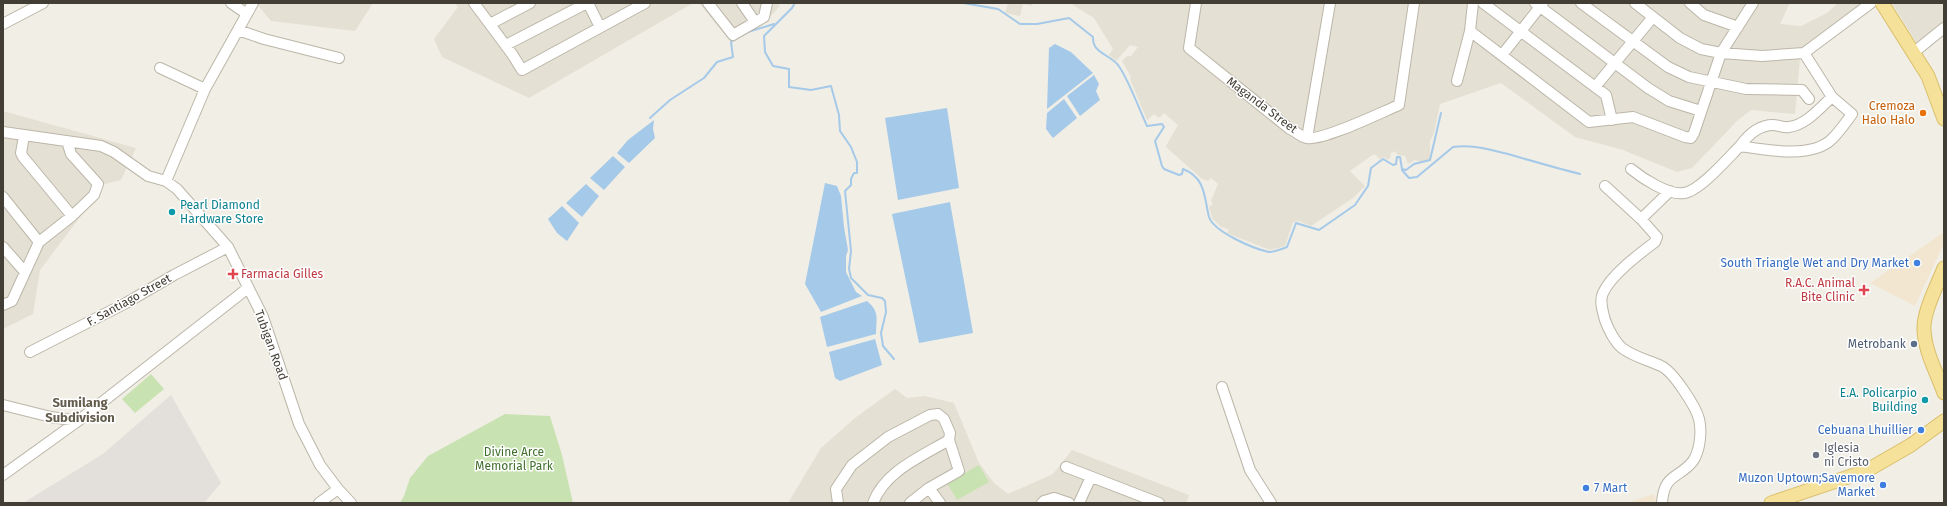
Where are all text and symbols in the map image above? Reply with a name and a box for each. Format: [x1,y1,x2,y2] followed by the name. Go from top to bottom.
[1224,74,1301,136] street label: Maganda Street
[1862,99,1915,127] place label: Cremoza Halo Halo
[1918,108,1928,118] marker: Cremoza Halo Halo
[180,198,264,226] place label: Pearl Diamond Hardware Store
[167,207,177,217] marker: Pearl Diamond Hardware Store
[1720,256,1910,270] place label: South Triangle Wet and Dry Market
[1912,258,1922,268] marker: South Triangle Wet and Dry Market
[241,267,323,281] place label: Farmacia Gilles
[228,269,238,279] marker: Farmacia Gilles
[84,271,174,329] street label: F. Santiago Street
[1785,276,1855,304] place label: R.A.C. Animal Bite Clinic
[1858,284,1870,296] marker: R.A.C. Animal Bite Clinic
[252,308,290,382] street label: Tubigan Road
[1848,337,1907,351] place label: Metrobank
[1909,339,1919,349] marker: Metrobank
[1840,386,1918,414] place label: E.A. Policarpio Building
[45,395,115,425] district label: Sumilang Subdivision
[1920,395,1930,405] marker: E.A. Policarpio Building
[1818,423,1913,437] place label: Cebuana Lhuillier
[1916,425,1926,435] marker: Cebuana Lhuillier
[1824,441,1869,469] place label: Iglesia ni Cristo
[475,445,554,473] park label: Divine Arce Memorial Park
[1811,450,1821,460] marker: Iglesia ni Cristo
[1738,471,1876,499] place label: Muzon Uptown;Savemore Market
[1878,480,1888,490] marker: Muzon Uptown;Savemore Market
[1594,481,1628,495] place label: 7 Mart
[1581,483,1591,493] marker: 7 Mart

